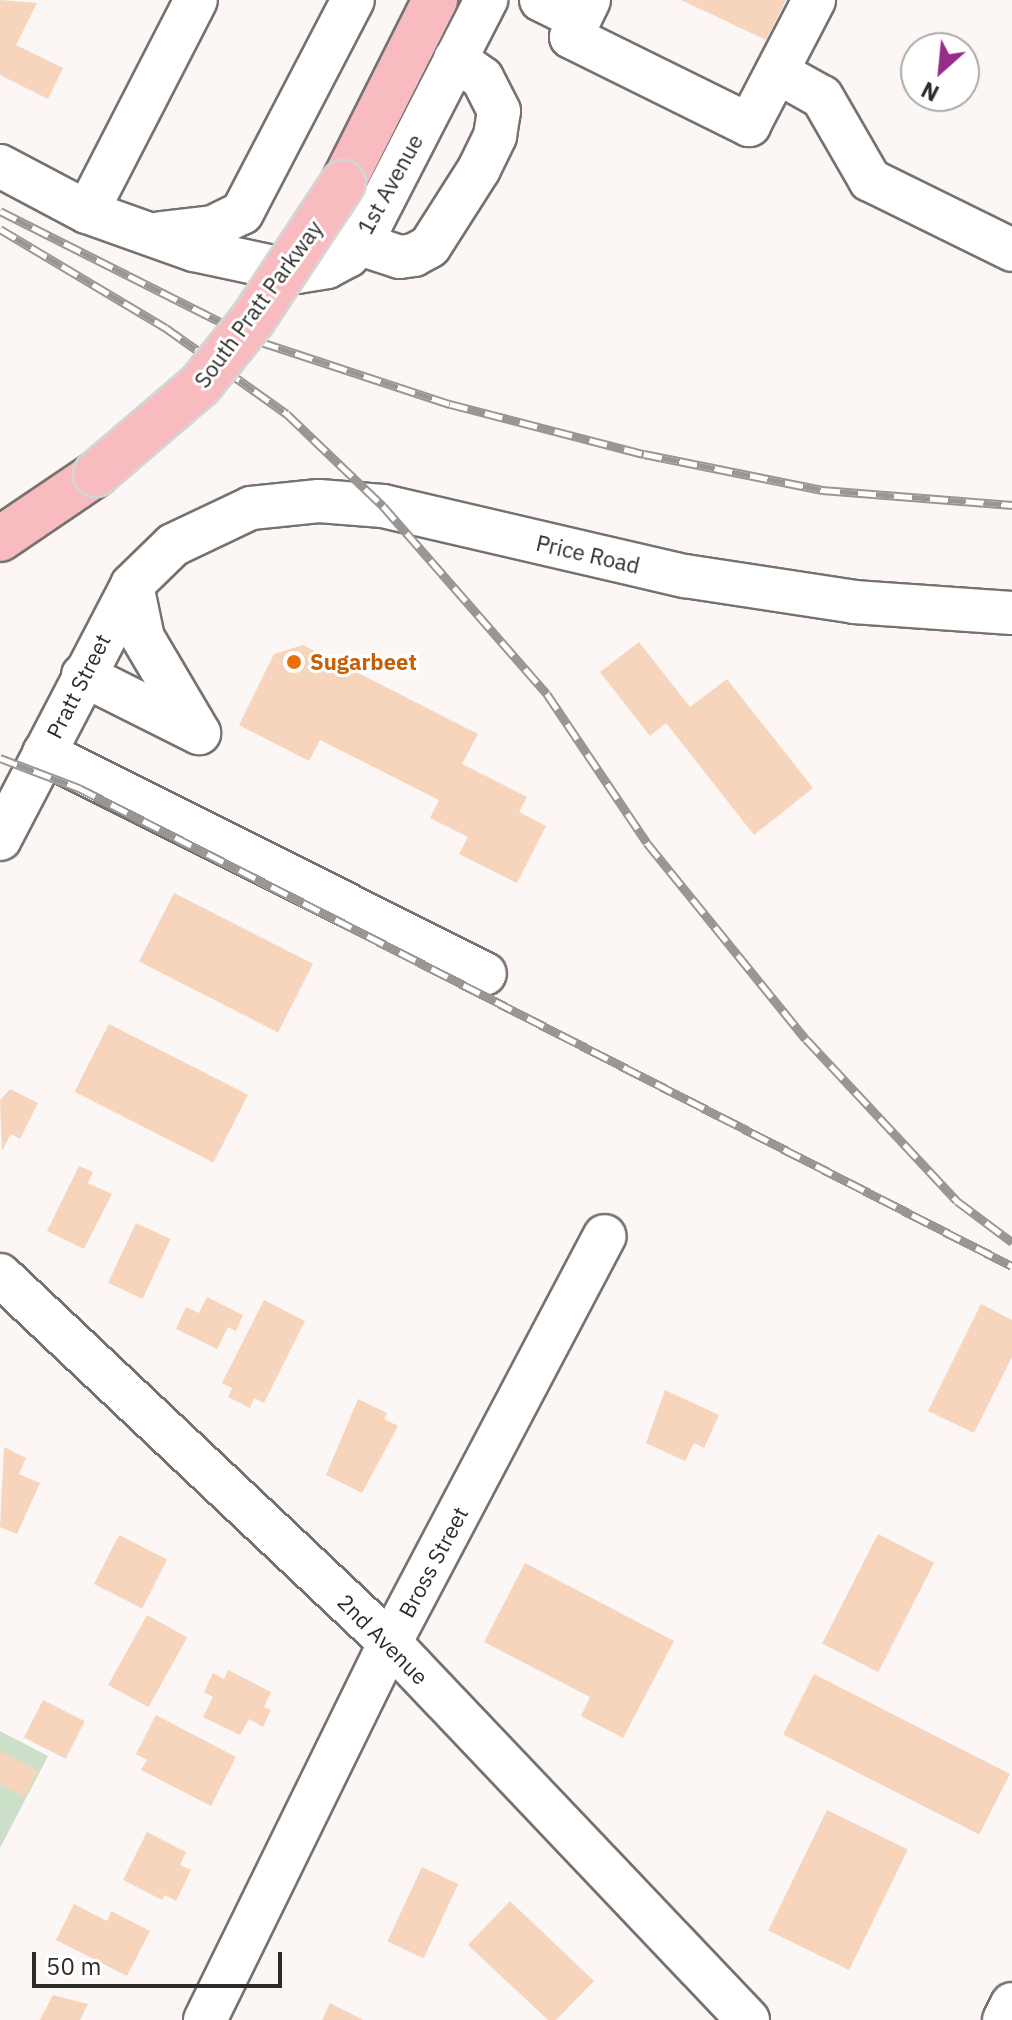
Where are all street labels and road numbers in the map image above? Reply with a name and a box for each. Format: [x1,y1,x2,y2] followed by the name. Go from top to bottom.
[352,129,428,239] street label: 1st Avenue
[189,215,327,393] street label: South Pratt Parkway
[534,529,642,579] street label: Price Road
[40,629,116,743] street label: Pratt Street
[393,1502,473,1622] street label: Bross Street
[332,1588,434,1690] street label: 2nd Avenue

